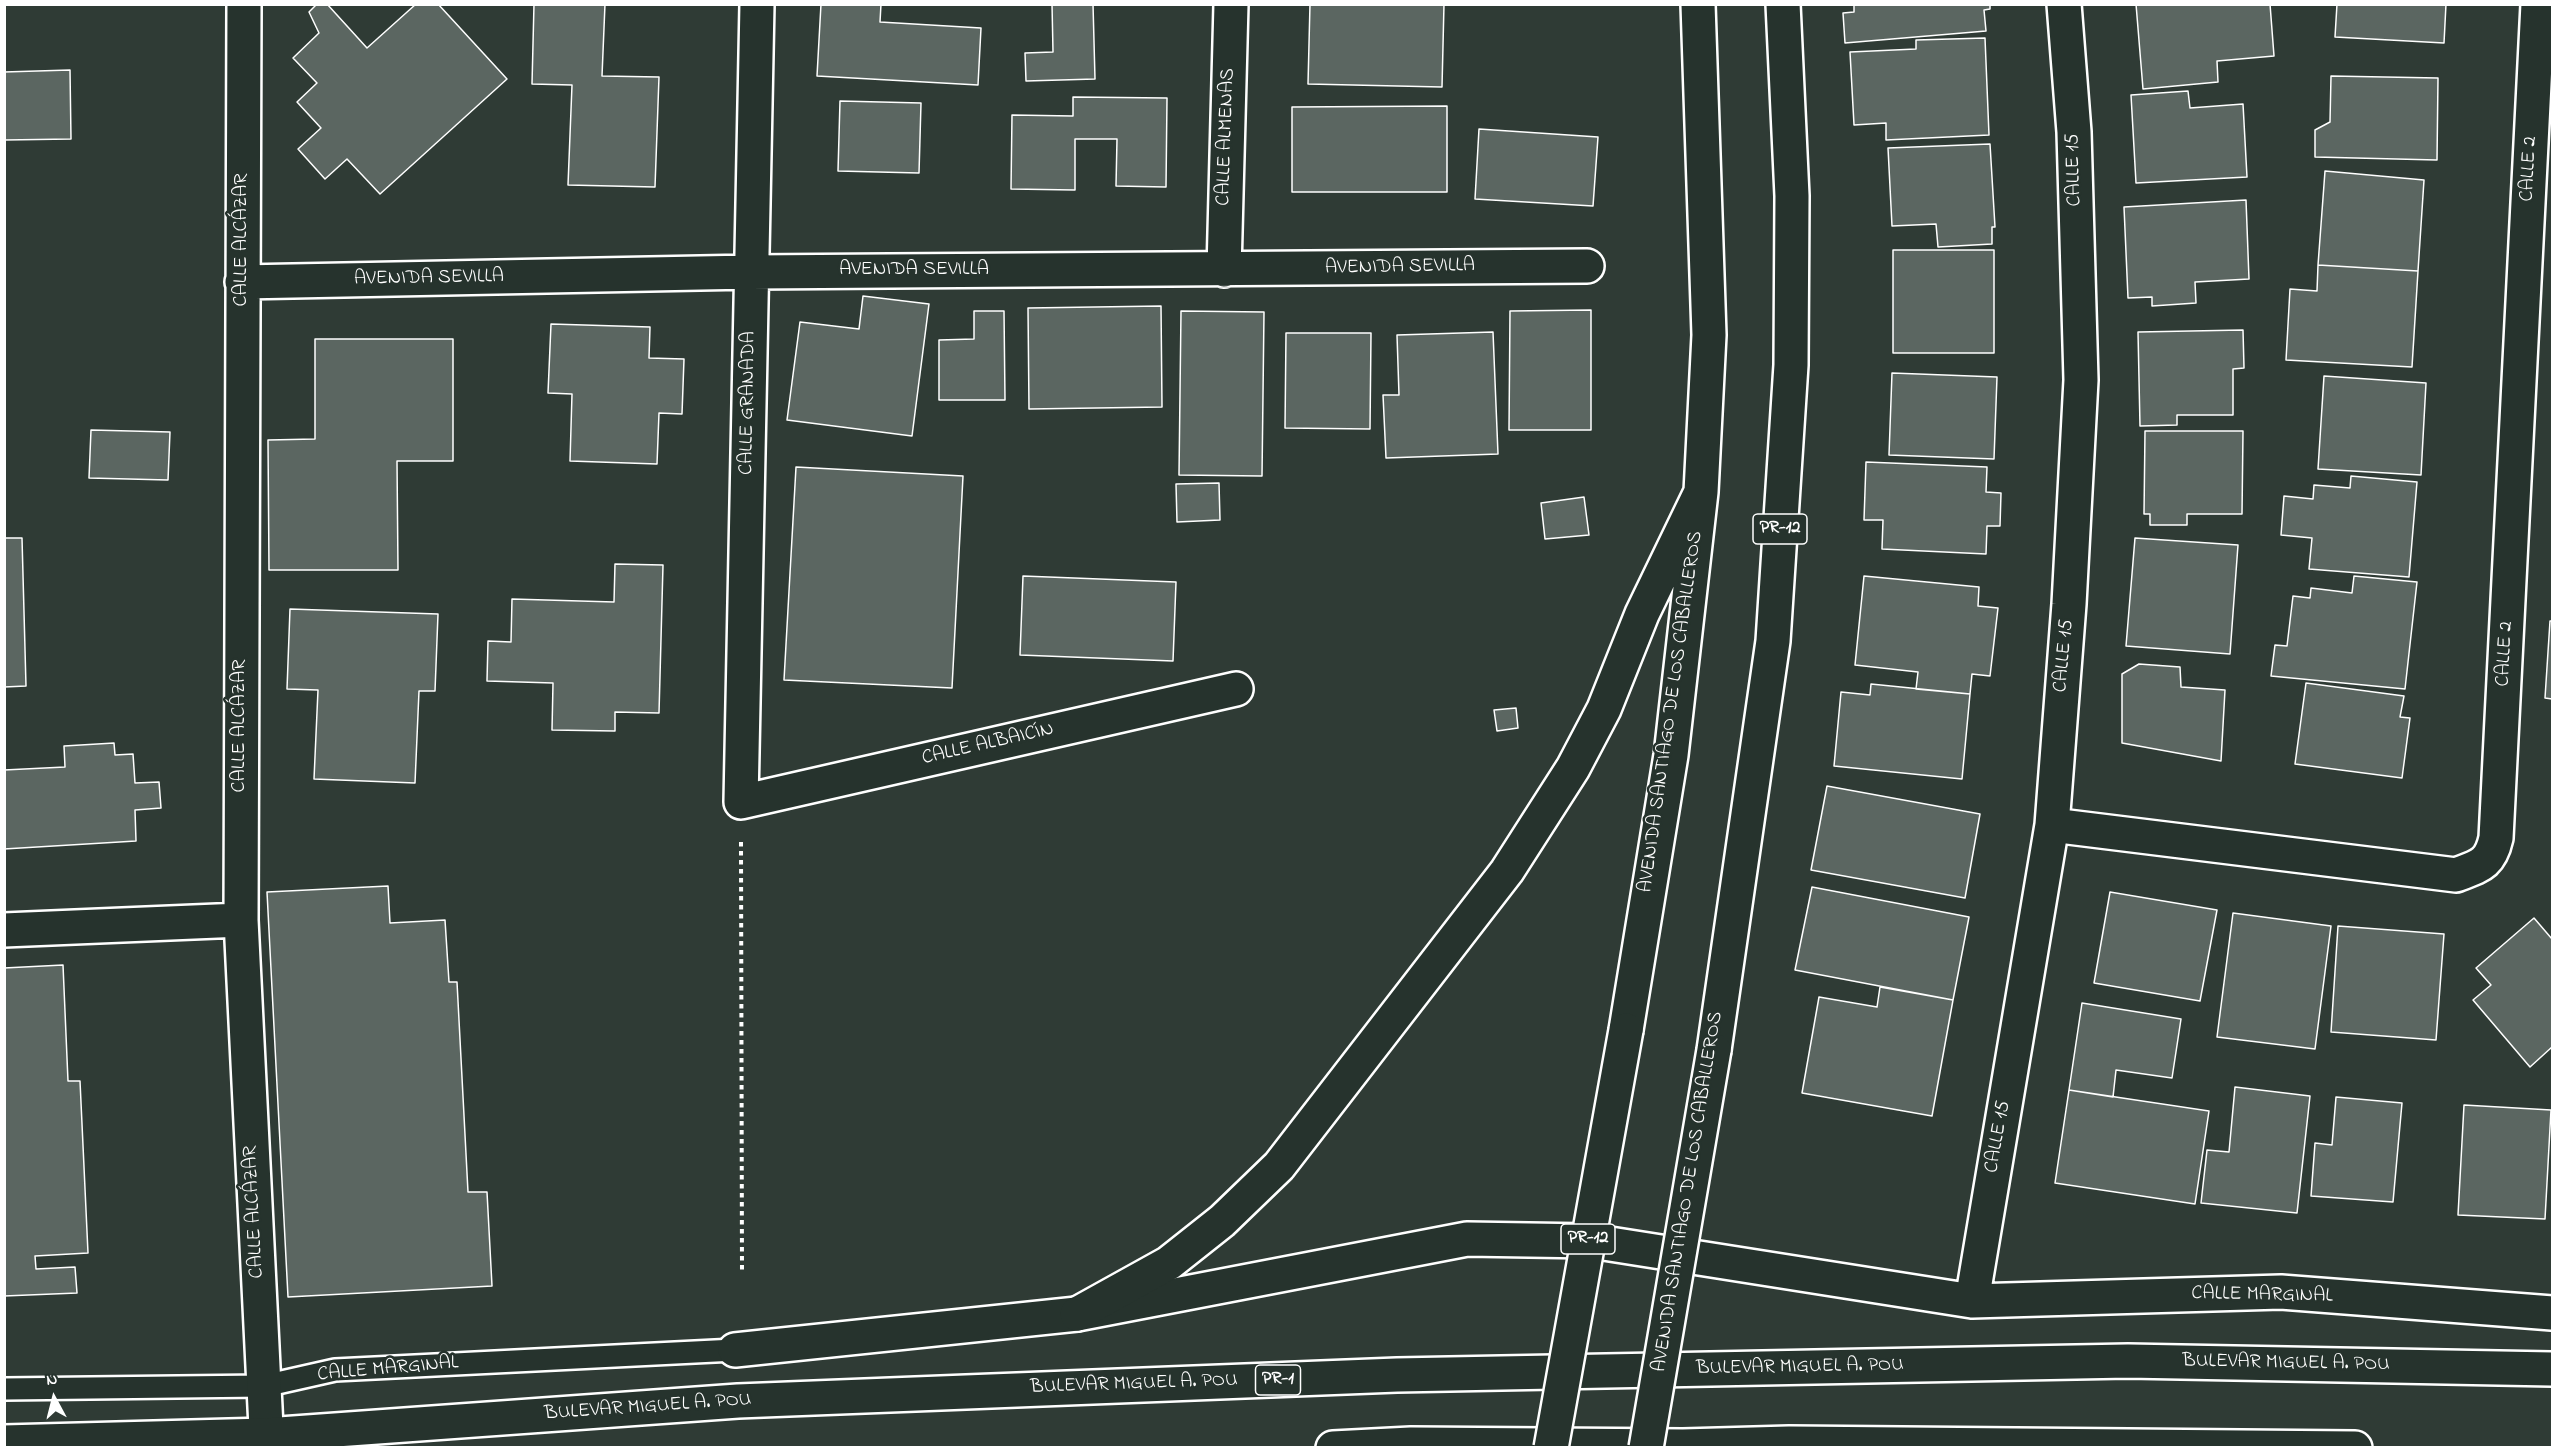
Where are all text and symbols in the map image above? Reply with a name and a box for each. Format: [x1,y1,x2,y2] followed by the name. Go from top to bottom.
[1213,68,1241,206] street label: CALLE ALMENAS
[2062,133,2088,207] street label: CALLE 15
[2516,136,2544,202] street label: CALLE 2
[231,174,255,306] street label: CALLE ALCÁZAR
[1325,255,1475,281] street label: AVENIDA SEVILLA
[839,259,989,283] street label: AVENIDA SEVILLA
[354,266,504,292] street label: AVENIDA SEVILLA
[736,331,762,475] street label: CALLE GRANADA
[1753,514,1807,544] road number: PR-12
[1635,530,1709,894] street label: AVENIDA SANTIAGO DE LOS CABALLEROS
[2050,619,2080,693] street label: CALLE 15
[2492,621,2520,687] street label: CALLE 2
[229,660,253,792] street label: CALLE ALCÁZAR
[920,718,1056,772] street label: CALLE ALBAICÍN
[1649,1010,1729,1374] street label: AVENIDA SANTIAGO DE LOS CABALLEROS
[1981,1099,2017,1175] street label: CALLE 15
[240,1145,270,1279] street label: CALLE ALCÁZAR
[1561,1224,1615,1254] road number: PR-12
[2191,1283,2333,1309] street label: CALLE MARGINAL
[2182,1350,2390,1378] street label: BULEVAR MIGUEL A. POU
[317,1352,459,1388] street label: CALLE MARGINAL
[1696,1354,1904,1382] street label: BULEVAR MIGUEL A. POU
[1256,1365,1300,1395] road number: PR-1
[24,1368,84,1428] north arrow
[45,1368,59,1393] text: N
[1030,1369,1238,1401] street label: BULEVAR MIGUEL A. POU
[544,1389,752,1427] street label: BULEVAR MIGUEL A. POU

